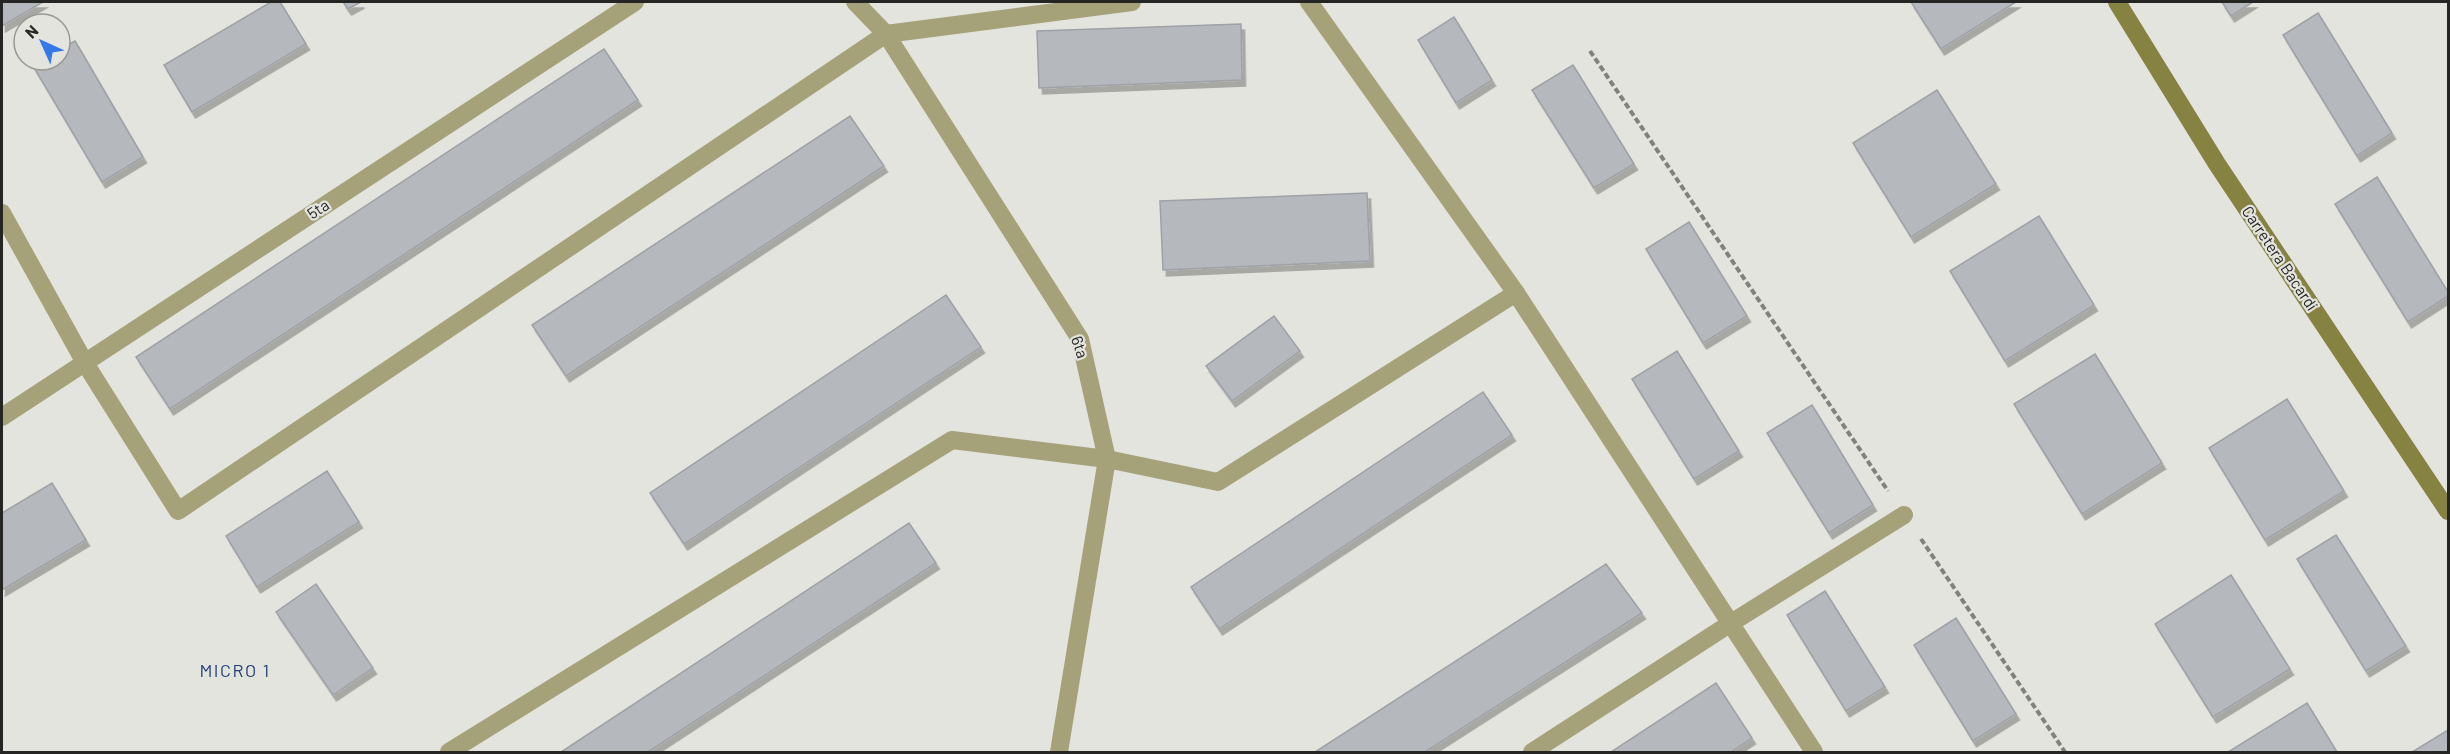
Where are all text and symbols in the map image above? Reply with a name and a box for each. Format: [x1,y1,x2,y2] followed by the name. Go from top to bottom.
[12,12,72,72] north arrow
[21,21,42,42] text: N
[303,195,332,223] street label: 5ta
[2239,202,2323,314] street label: Carretera Bacardí
[1068,333,1093,360] street label: 6ta
[199,659,271,681] district label: MICRO 1

